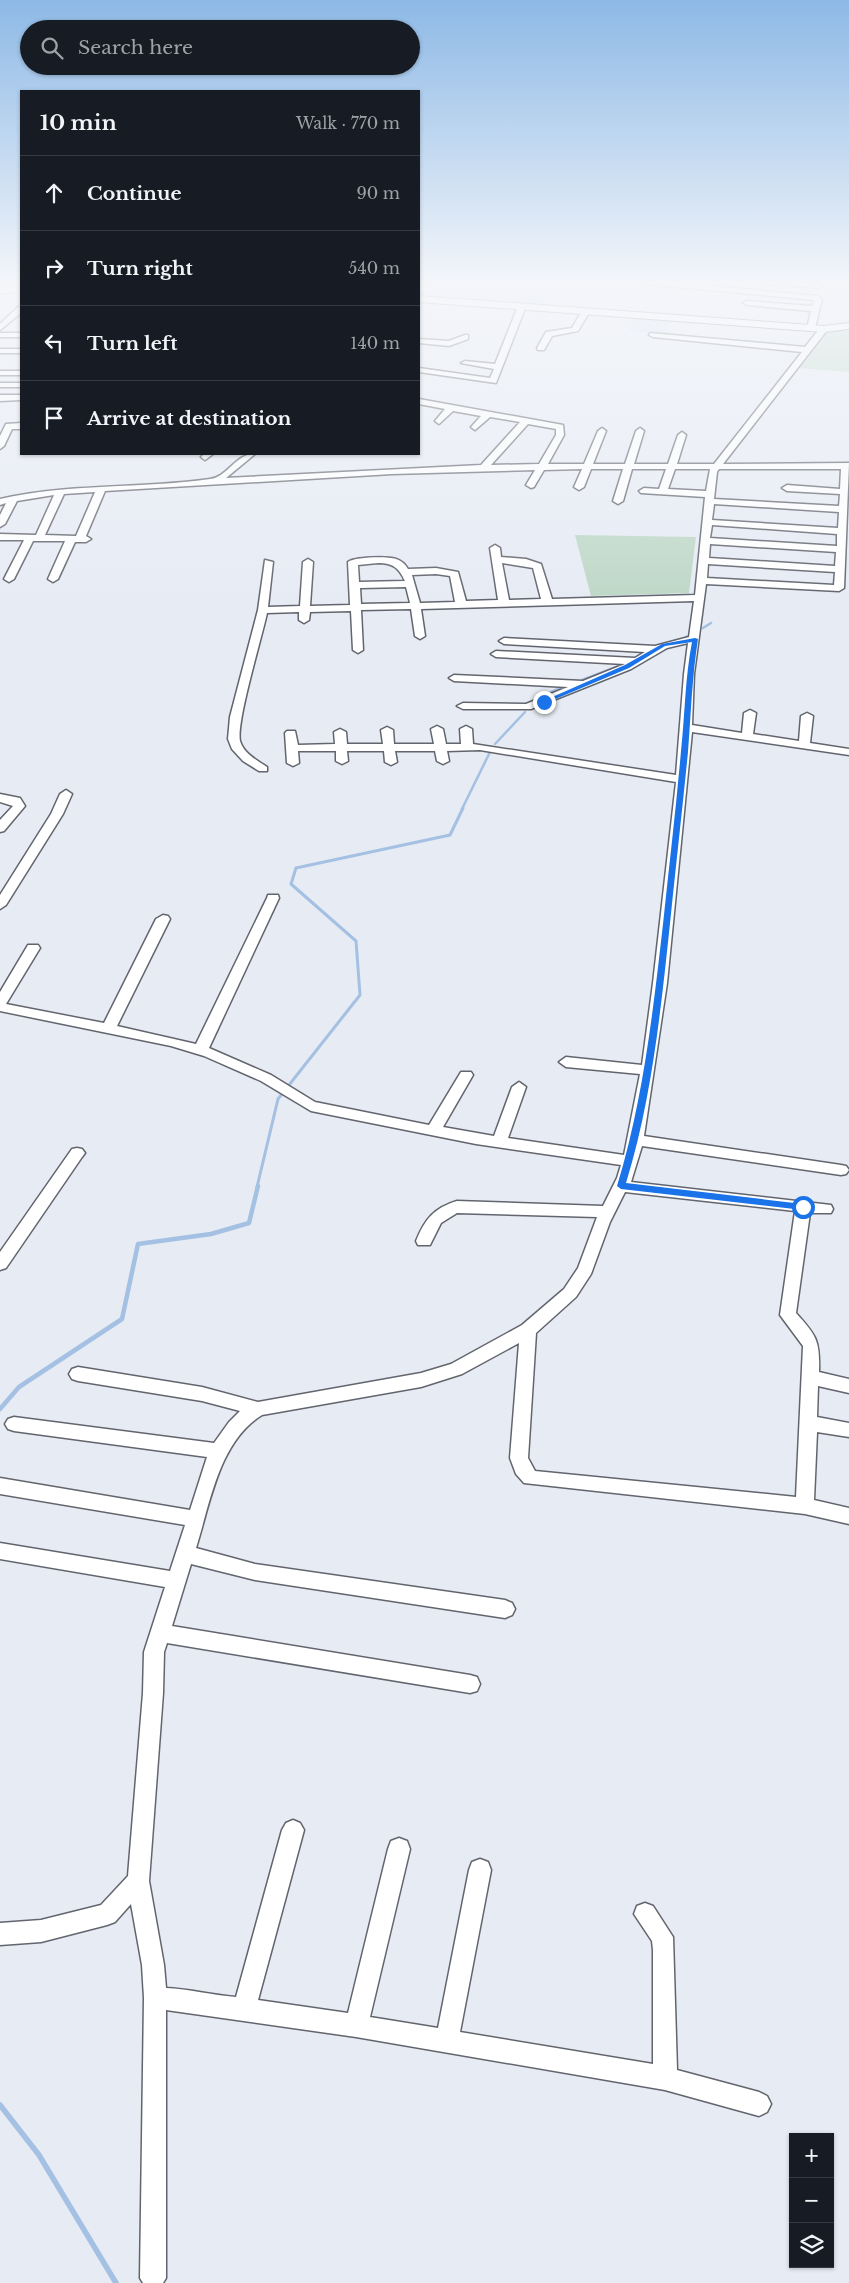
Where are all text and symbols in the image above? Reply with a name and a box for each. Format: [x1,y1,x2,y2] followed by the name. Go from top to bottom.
[20,20,420,75] search box
[38,34,66,62] icon: search
[78,36,193,59] text: Search here
[40,110,117,136] text: 10 min
[296,113,400,133] text: Walk · 770 m
[40,179,68,207] icon: ahead
[87,182,182,205] text: Continue
[357,183,400,203] text: 90 m
[40,254,68,282] icon: right
[87,257,193,280] text: Turn right
[348,258,400,278] text: 540 m
[40,329,68,357] icon: left
[87,332,178,355] text: Turn left
[350,333,400,353] text: 140 m
[40,404,68,432] icon: arrive
[87,407,291,430] text: Arrive at destination
[533,691,556,714] route end
[792,1196,815,1219] route start
[789,2133,834,2268] map controls
[789,2133,834,2178] button: +
[789,2178,834,2223] button: −
[789,2223,834,2268] button: layers

